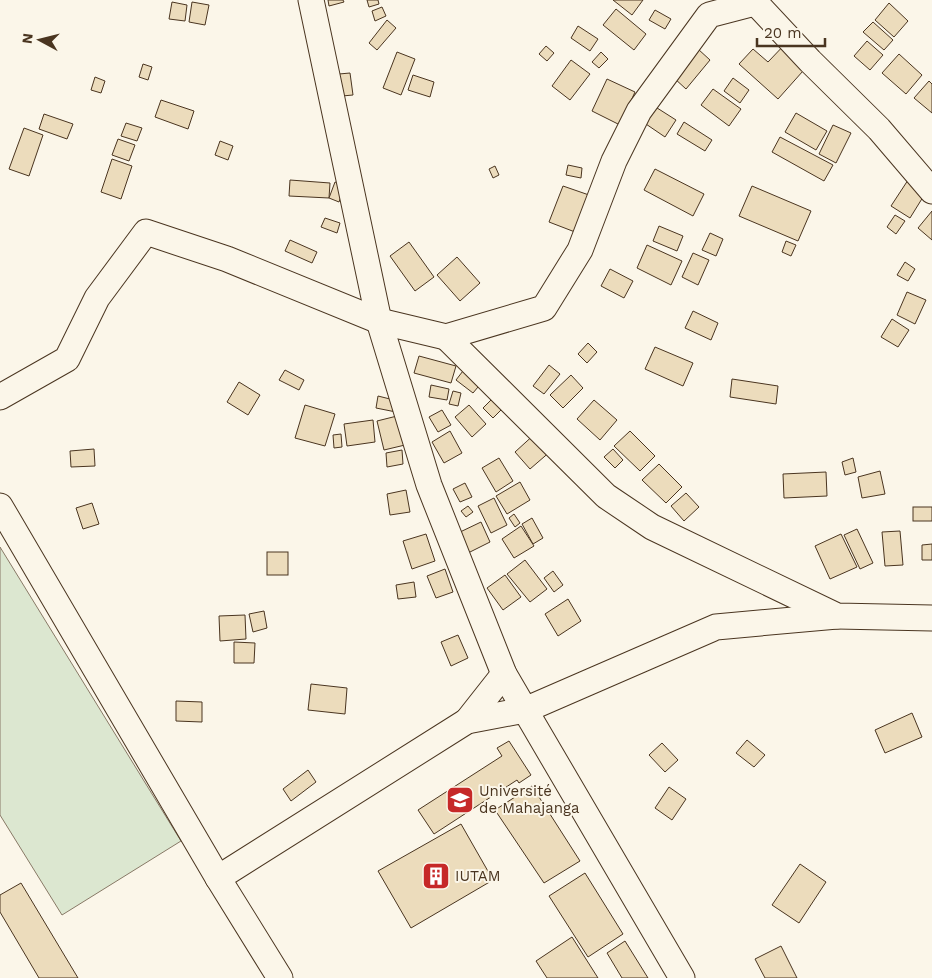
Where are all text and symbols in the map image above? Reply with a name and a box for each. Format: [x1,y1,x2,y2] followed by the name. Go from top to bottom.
[15,15,65,65] north arrow
[757,15,824,47] scale bar
[764,24,802,42] text: 20 m
[19,32,36,45] text: N
[479,782,580,817] place label: Université de Mahajanga
[445,785,475,815] school or university icon: Université de Mahajanga
[421,861,451,891] building icon: IUTAM
[455,867,500,885] place label: IUTAM

